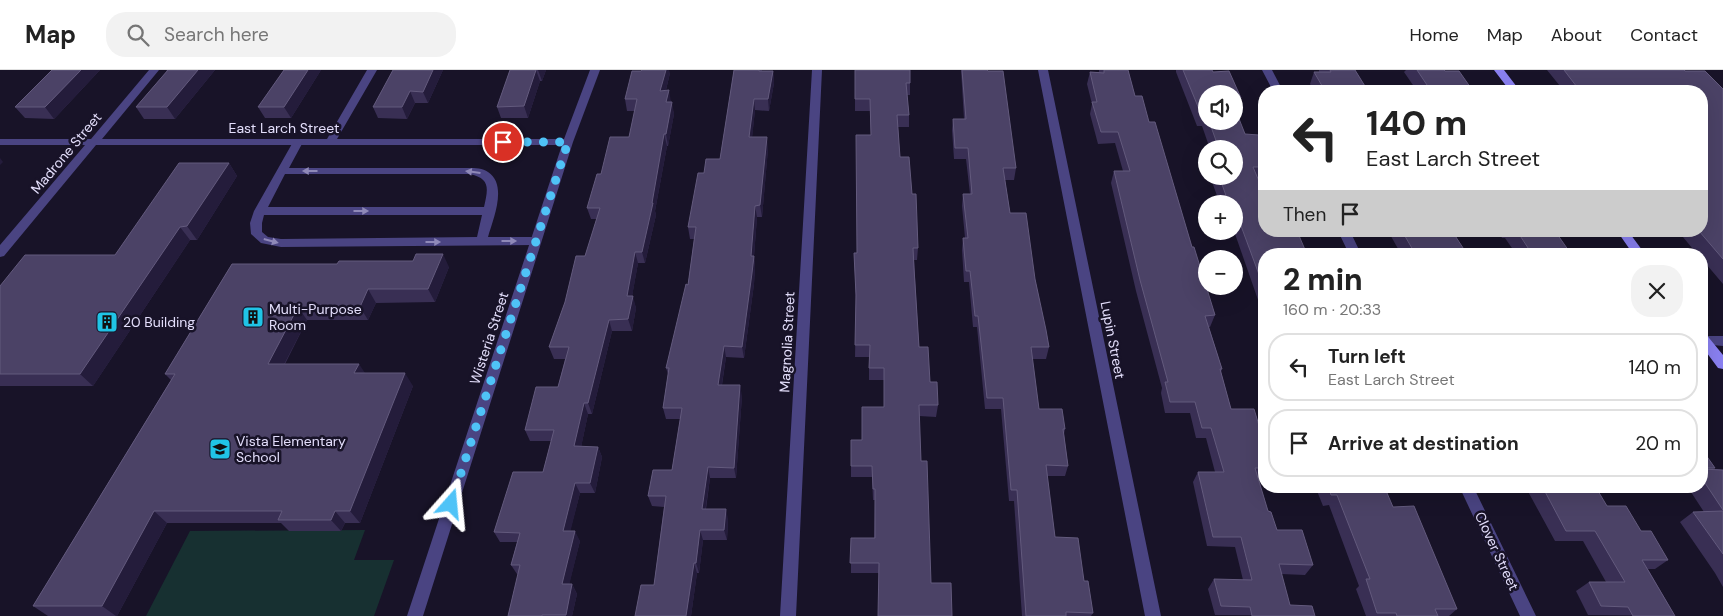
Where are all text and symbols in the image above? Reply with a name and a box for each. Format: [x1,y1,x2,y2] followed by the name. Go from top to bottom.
[106,12,456,57] search box
[25,19,76,50] text: Map
[124,21,152,49] icon: search
[164,22,269,47] text: Search here
[1409,23,1459,47] text: Home
[1487,23,1523,47] text: Map
[1551,23,1602,47] text: About
[1630,23,1698,47] text: Contact
[1198,85,1243,295] map controls
[1198,85,1243,130] button: sound
[1366,100,1467,146] text: 140 m
[1283,105,1348,170] icon: left
[27,109,105,197] street label: Madrone Street
[229,119,339,137] street label: East Larch Street
[482,121,524,163] pin
[489,128,517,156] icon: arrive
[1198,140,1243,185] button: search
[1366,144,1540,173] text: East Larch Street
[302,167,318,175] one-way arrow
[464,168,480,176] one-way arrow
[1198,195,1243,240] button: +
[1336,200,1364,228] icon: arrive
[1283,202,1326,227] text: Then
[353,207,369,215] one-way arrow
[264,237,279,245] one-way arrow
[501,237,517,245] one-way arrow
[425,238,441,246] one-way arrow
[1198,250,1243,295] button: −
[1283,260,1363,299] text: 2 min
[1631,265,1683,317] button: close
[466,289,512,387] street label: Wisteria Street
[775,291,799,393] street label: Magnolia Street
[1283,299,1381,320] text: 160 m · 20:33
[269,300,362,334] place label: Multi-Purpose Room
[1097,300,1129,380] street label: Lupin Street
[241,305,265,329] building icon: Multi-Purpose Room
[95,310,119,334] building icon: 20 Building
[123,313,195,331] place label: 20 Building
[1328,344,1406,369] text: Turn left
[1285,353,1313,381] icon: left
[1629,355,1681,380] text: 140 m
[1328,369,1455,390] text: East Larch Street
[1285,429,1313,457] icon: arrive
[1328,431,1519,456] text: Arrive at destination
[1635,431,1681,456] text: 20 m
[236,432,346,466] place label: Vista Elementary School
[208,437,232,461] school or university icon: Vista Elementary School
[424,477,476,529] position arrow
[1471,509,1523,593] street label: Clover Street

